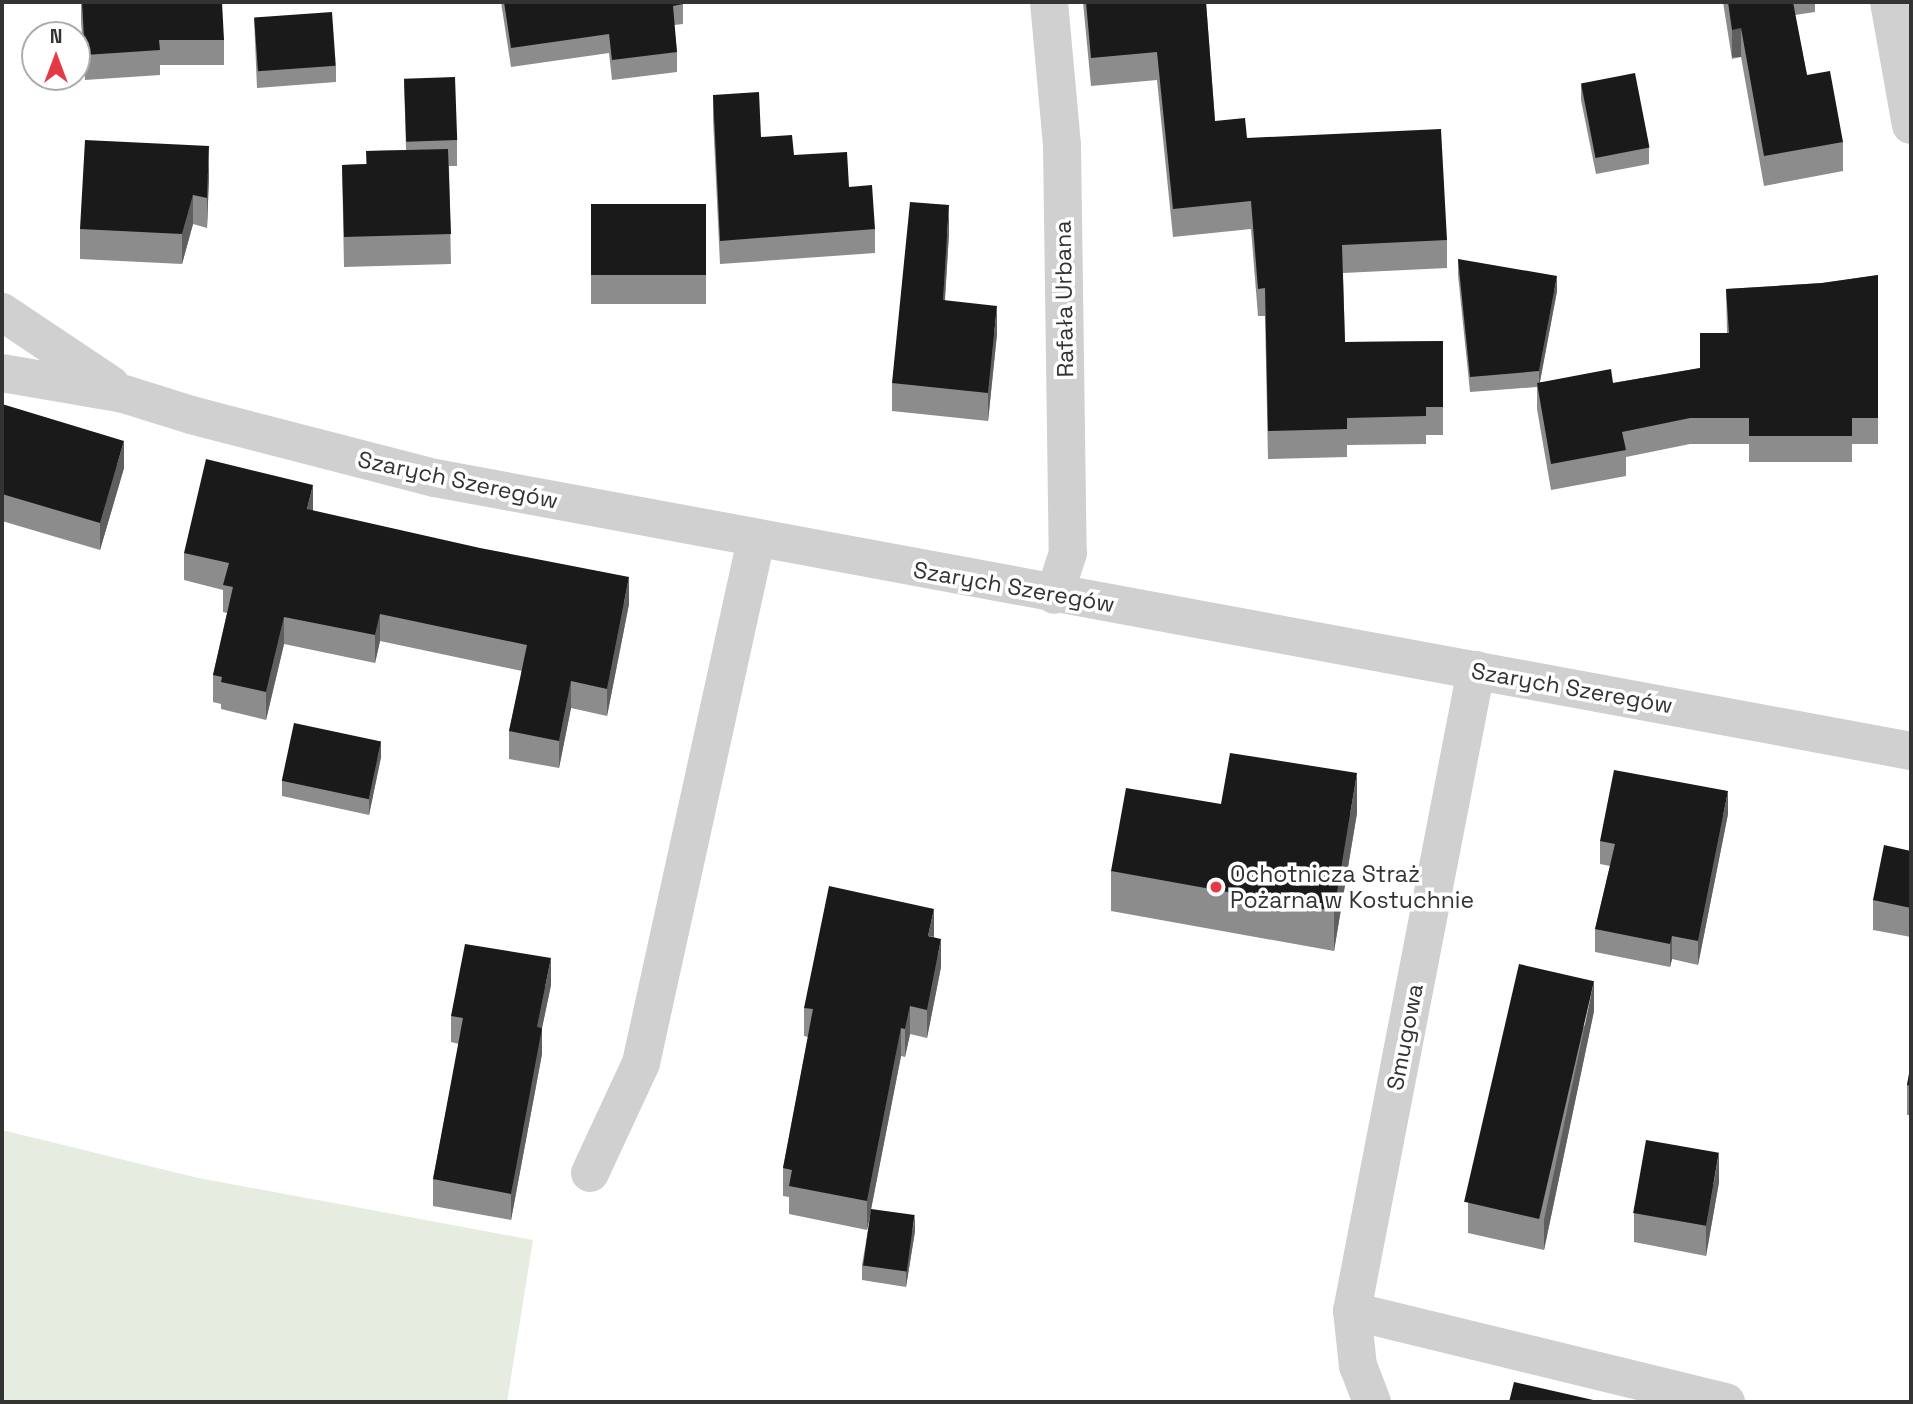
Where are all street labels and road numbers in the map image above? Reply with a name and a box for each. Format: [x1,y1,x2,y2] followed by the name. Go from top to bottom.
[1049,220,1079,378] street label: Rafała Urbana
[355,445,561,515] street label: Szarych Szeregów
[911,556,1117,618] street label: Szarych Szeregów
[1469,657,1675,719] street label: Szarych Szeregów
[1381,981,1429,1093] street label: Smugowa

